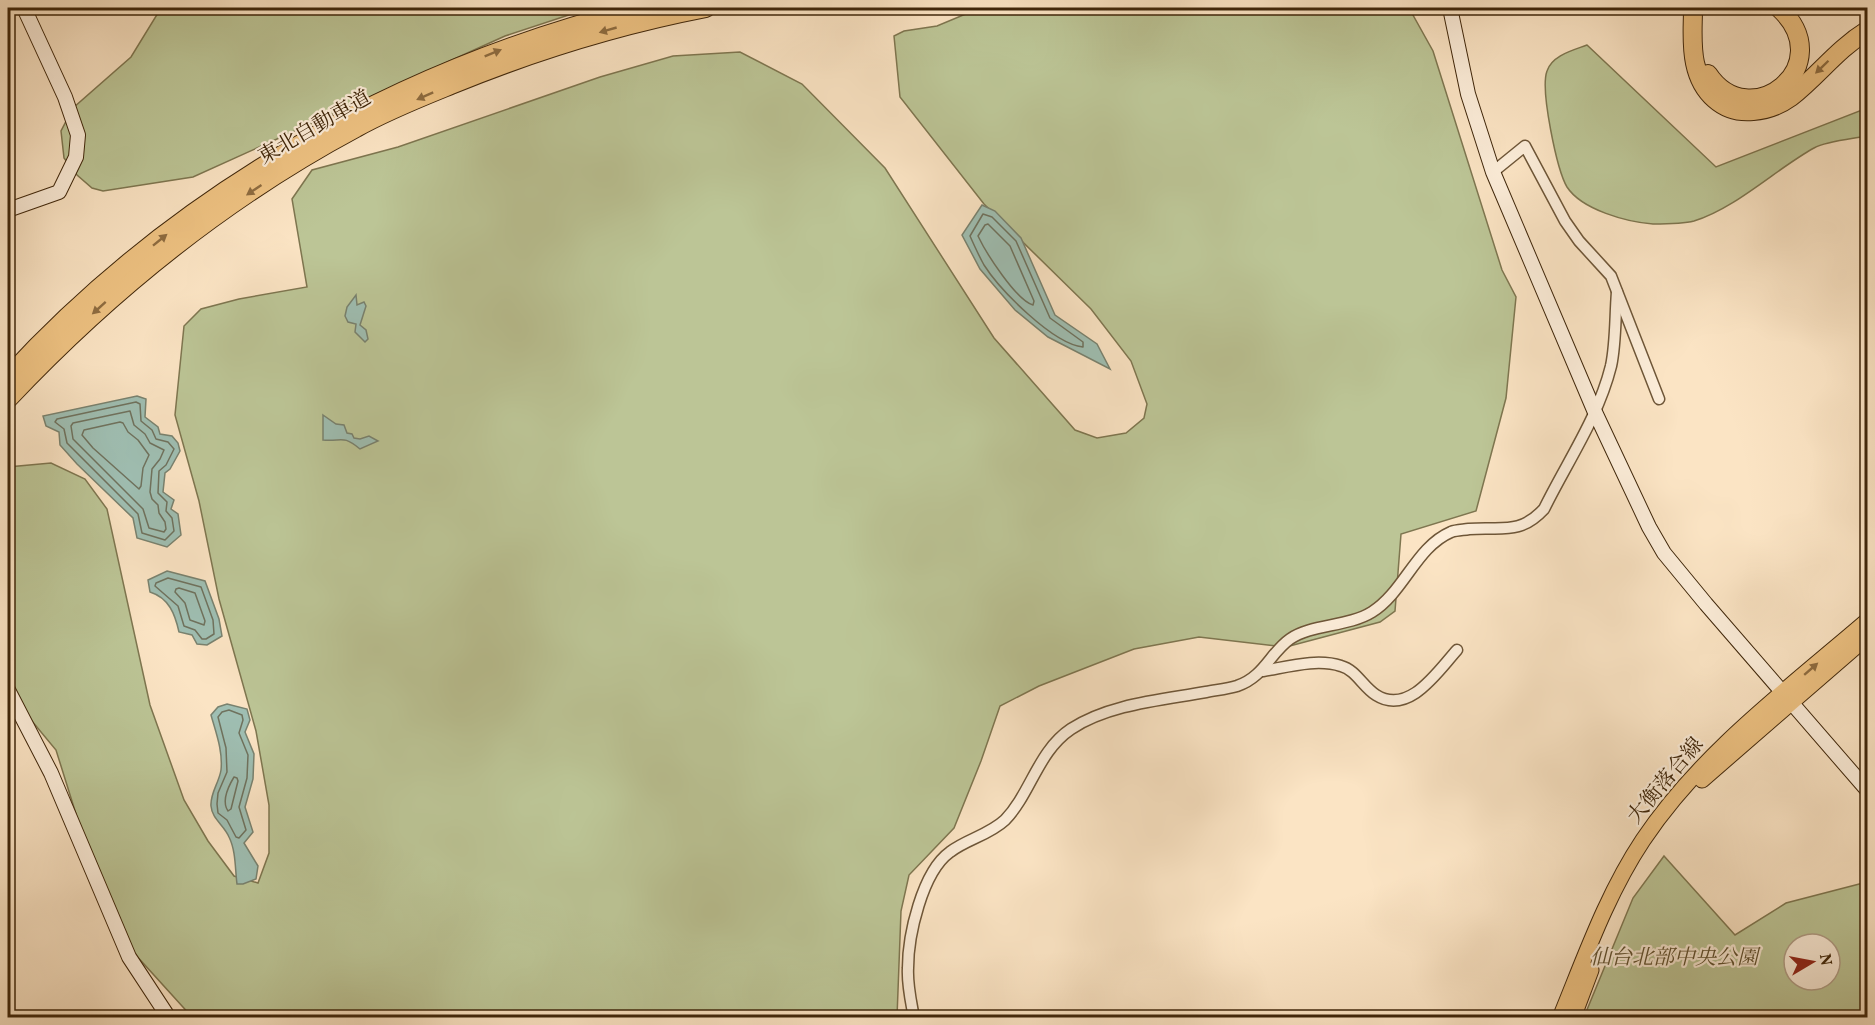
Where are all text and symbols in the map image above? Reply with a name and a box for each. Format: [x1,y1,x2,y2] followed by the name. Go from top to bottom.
[599,26,617,36] one-way arrow
[485,48,503,58] one-way arrow
[1816,59,1830,73] one-way arrow
[253,84,377,172] street label: 東北自動車道
[415,91,433,101] one-way arrow
[246,184,262,195] one-way arrow
[152,233,168,246] one-way arrow
[92,301,107,315] one-way arrow
[1803,663,1818,676] one-way arrow
[1621,731,1711,831] street label: 大衡落合線
[1782,932,1842,992] north arrow
[1590,944,1761,973] park label: 仙台北部中央公園
[1813,952,1837,968] text: N

